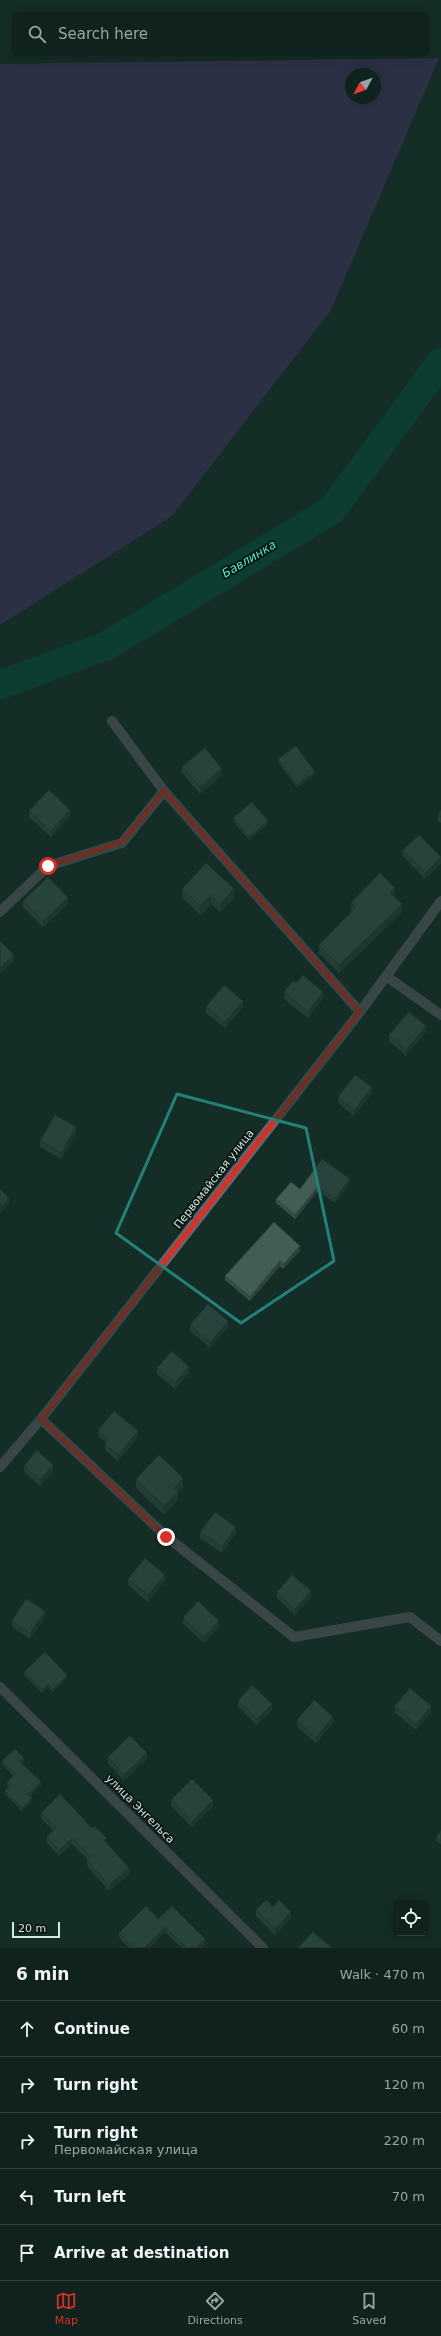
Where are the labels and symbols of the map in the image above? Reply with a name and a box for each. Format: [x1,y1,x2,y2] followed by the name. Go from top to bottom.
[345,68,381,104] north arrow
[219,537,279,581] water label: Бавлинка
[39,857,57,875] route start
[171,1127,257,1231] street label: Первомайская улица
[157,1528,175,1546] route end
[103,1772,177,1846] street label: улица Энгельса
[12,1920,60,1939] scale bar

